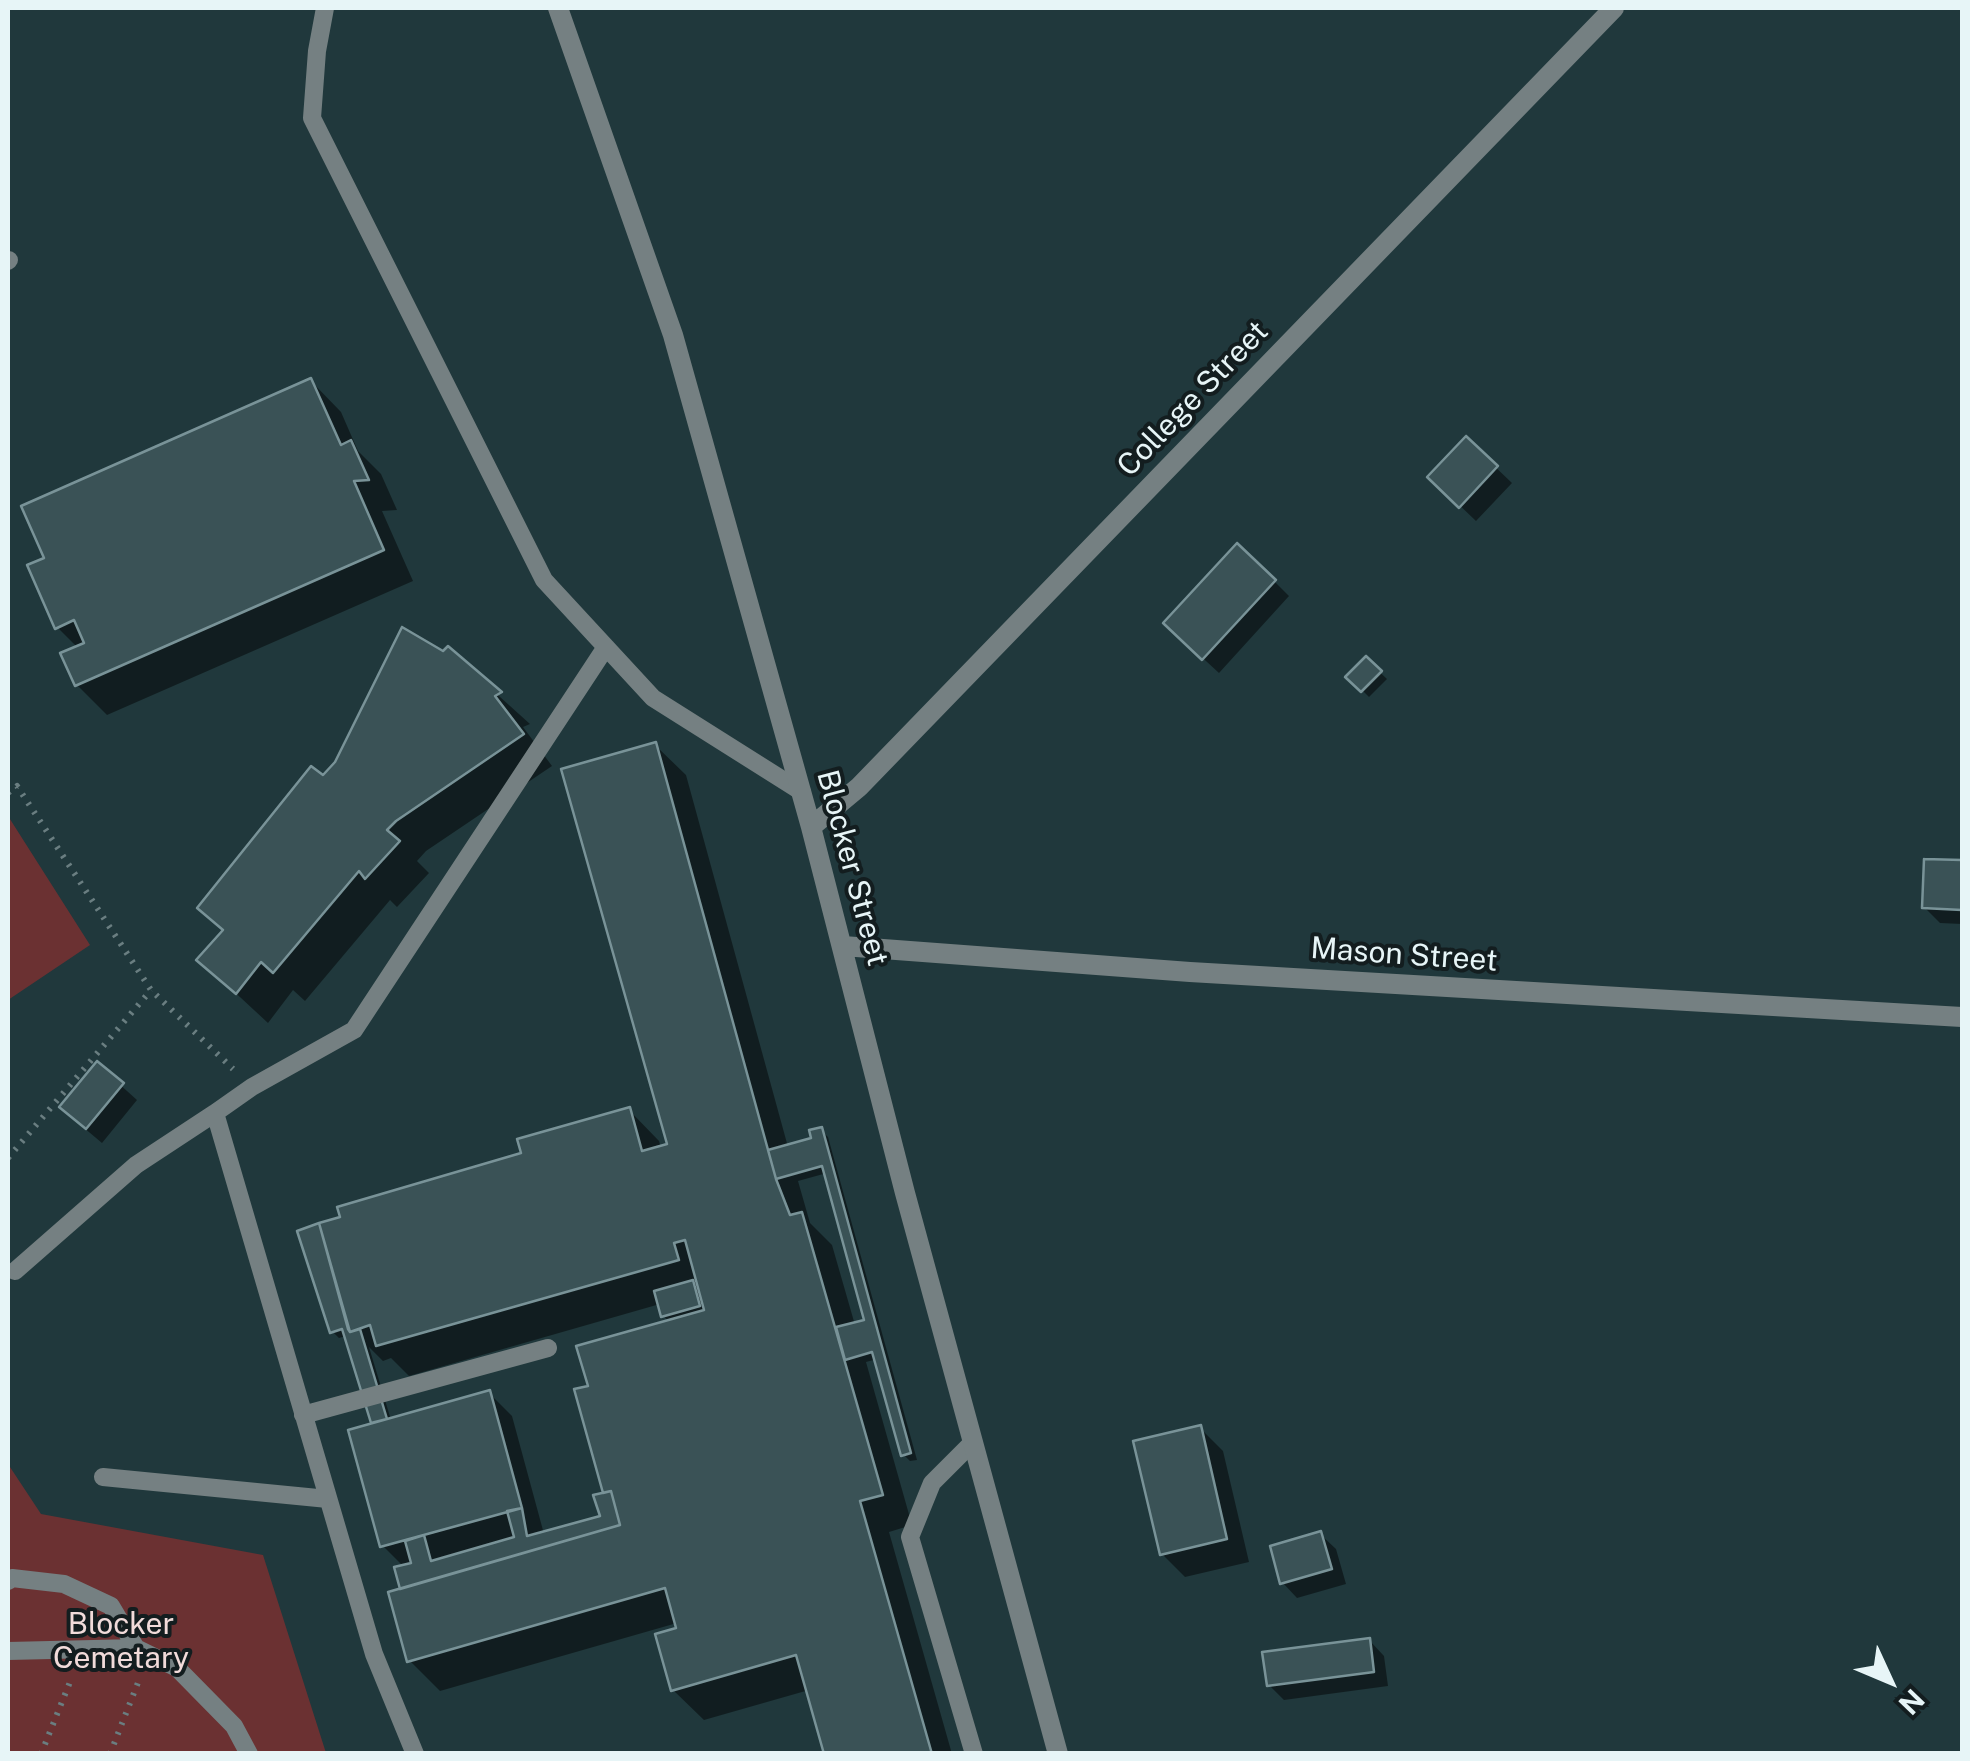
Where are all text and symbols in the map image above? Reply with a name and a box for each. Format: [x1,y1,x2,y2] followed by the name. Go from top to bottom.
[1110,314,1276,484] street label: College Street
[809,766,895,970] street label: Blocker Street
[1309,931,1499,979] street label: Mason Street
[53,1607,189,1678] park label: Blocker Cemetary
[1840,1631,1940,1731] north arrow
[1892,1683,1931,1722] text: N

